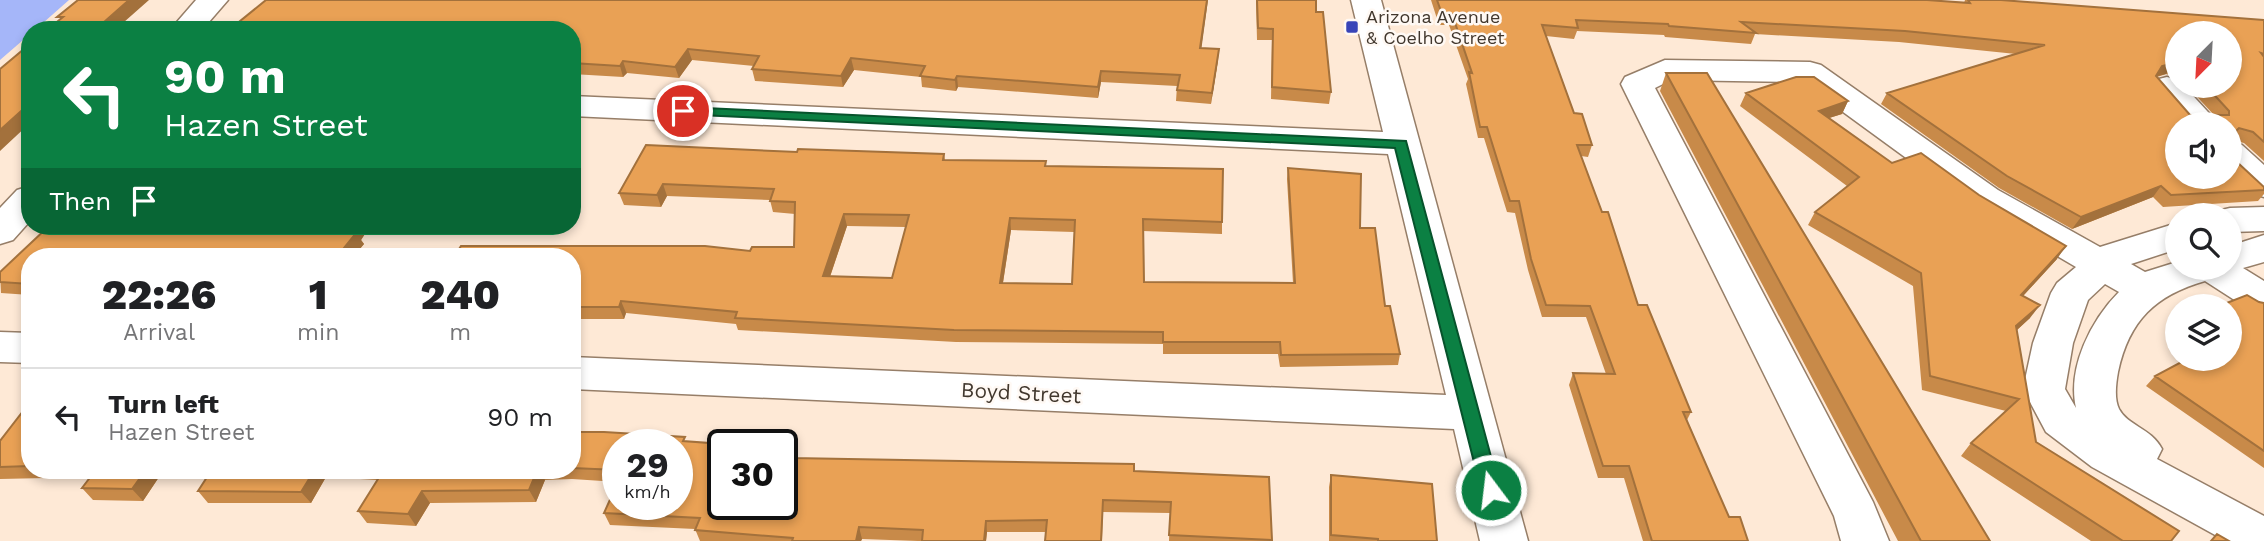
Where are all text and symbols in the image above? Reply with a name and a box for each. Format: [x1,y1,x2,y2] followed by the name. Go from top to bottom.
[1366,6,1505,48] place label: Arizona Avenue & Coelho Street
[1344,19,1360,35] marker: Arizona Avenue & Coelho Street
[2165,21,2242,98] north arrow
[2165,21,2242,371] map controls
[164,47,286,105] text: 90 m
[49,49,140,140] icon: left
[653,81,713,141] pin
[664,92,702,130] icon: arrive
[164,106,368,144] text: Hazen Street
[2165,112,2242,189] button: sound
[125,182,163,220] icon: arrive
[49,186,111,216] text: Then
[2165,203,2242,280] button: search
[102,270,216,319] text: 22:26
[309,270,328,319] text: 1
[420,270,500,319] text: 240
[2165,294,2242,371] button: layers
[123,319,195,346] text: Arrival
[297,319,339,346] text: min
[449,319,471,346] text: m
[960,377,1082,408] street label: Boyd Street
[108,389,219,419] text: Turn left
[49,398,87,436] icon: left
[487,402,553,432] text: 90 m
[108,419,254,446] text: Hazen Street
[707,429,798,520] speed limit sign: 30
[626,444,669,486] text: 29
[1454,453,1528,527] position arrow
[624,481,671,502] text: km/h

